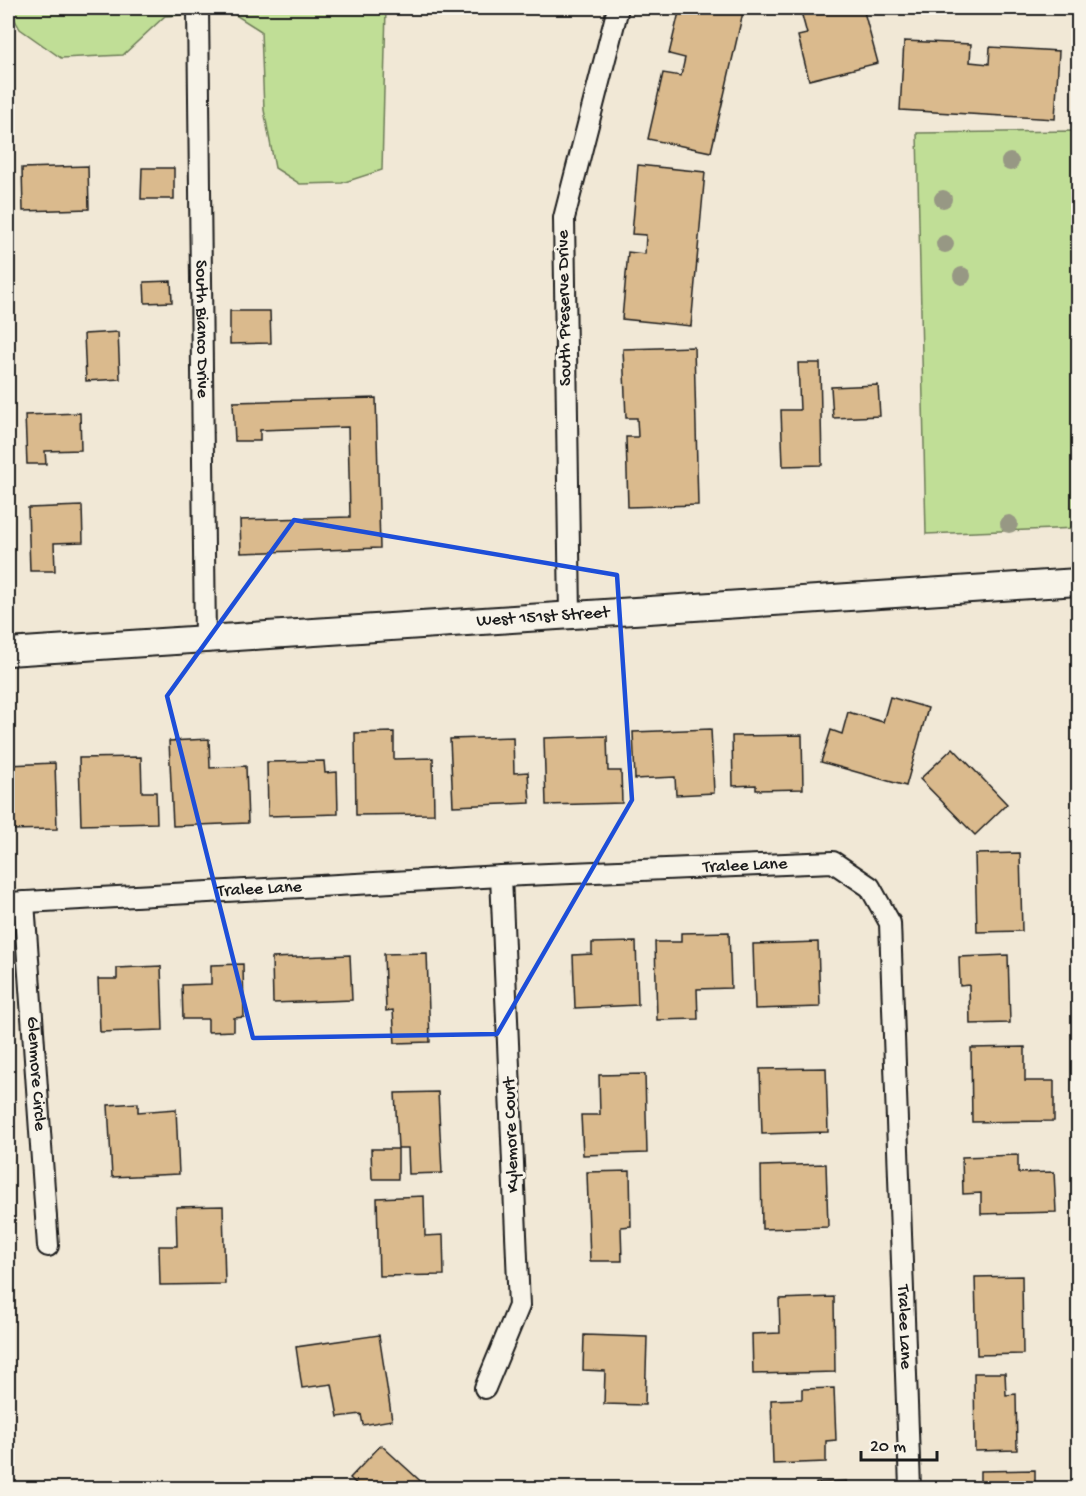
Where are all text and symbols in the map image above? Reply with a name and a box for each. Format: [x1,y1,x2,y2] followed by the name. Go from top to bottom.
[553,229,577,386] street label: South Preserve Drive
[190,260,213,399] street label: South Bianco Drive
[476,602,612,632] street label: West 151st Street
[701,853,788,878] street label: Tralee Lane
[216,876,303,902] street label: Tralee Lane
[22,1016,50,1132] street label: Glenmore Circle
[499,1075,525,1193] street label: Kylemore Court
[892,1283,916,1370] street label: Tralee Lane
[861,1424,938,1462] scale bar
[870,1437,906,1458] text: 20 m

